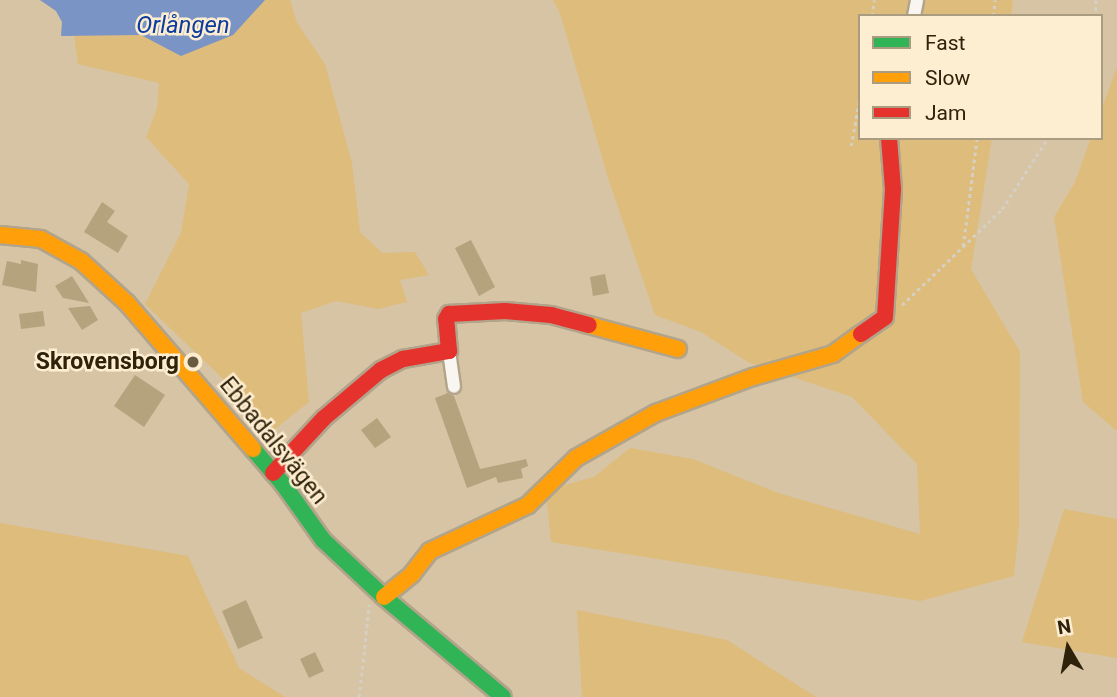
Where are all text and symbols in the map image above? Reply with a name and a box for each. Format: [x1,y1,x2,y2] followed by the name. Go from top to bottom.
[136,12,230,40] water label: Orlången
[858,14,1103,140] legend
[925,31,965,55] text: Fast
[925,66,970,90] text: Slow
[925,101,966,125] text: Jam
[36,348,179,376] place label: Skrovensborg
[185,354,201,370] marker: Skrovensborg
[213,372,333,510] street label: Ebbadalsvägen
[1033,613,1103,683] north arrow
[1056,614,1073,639] text: N

